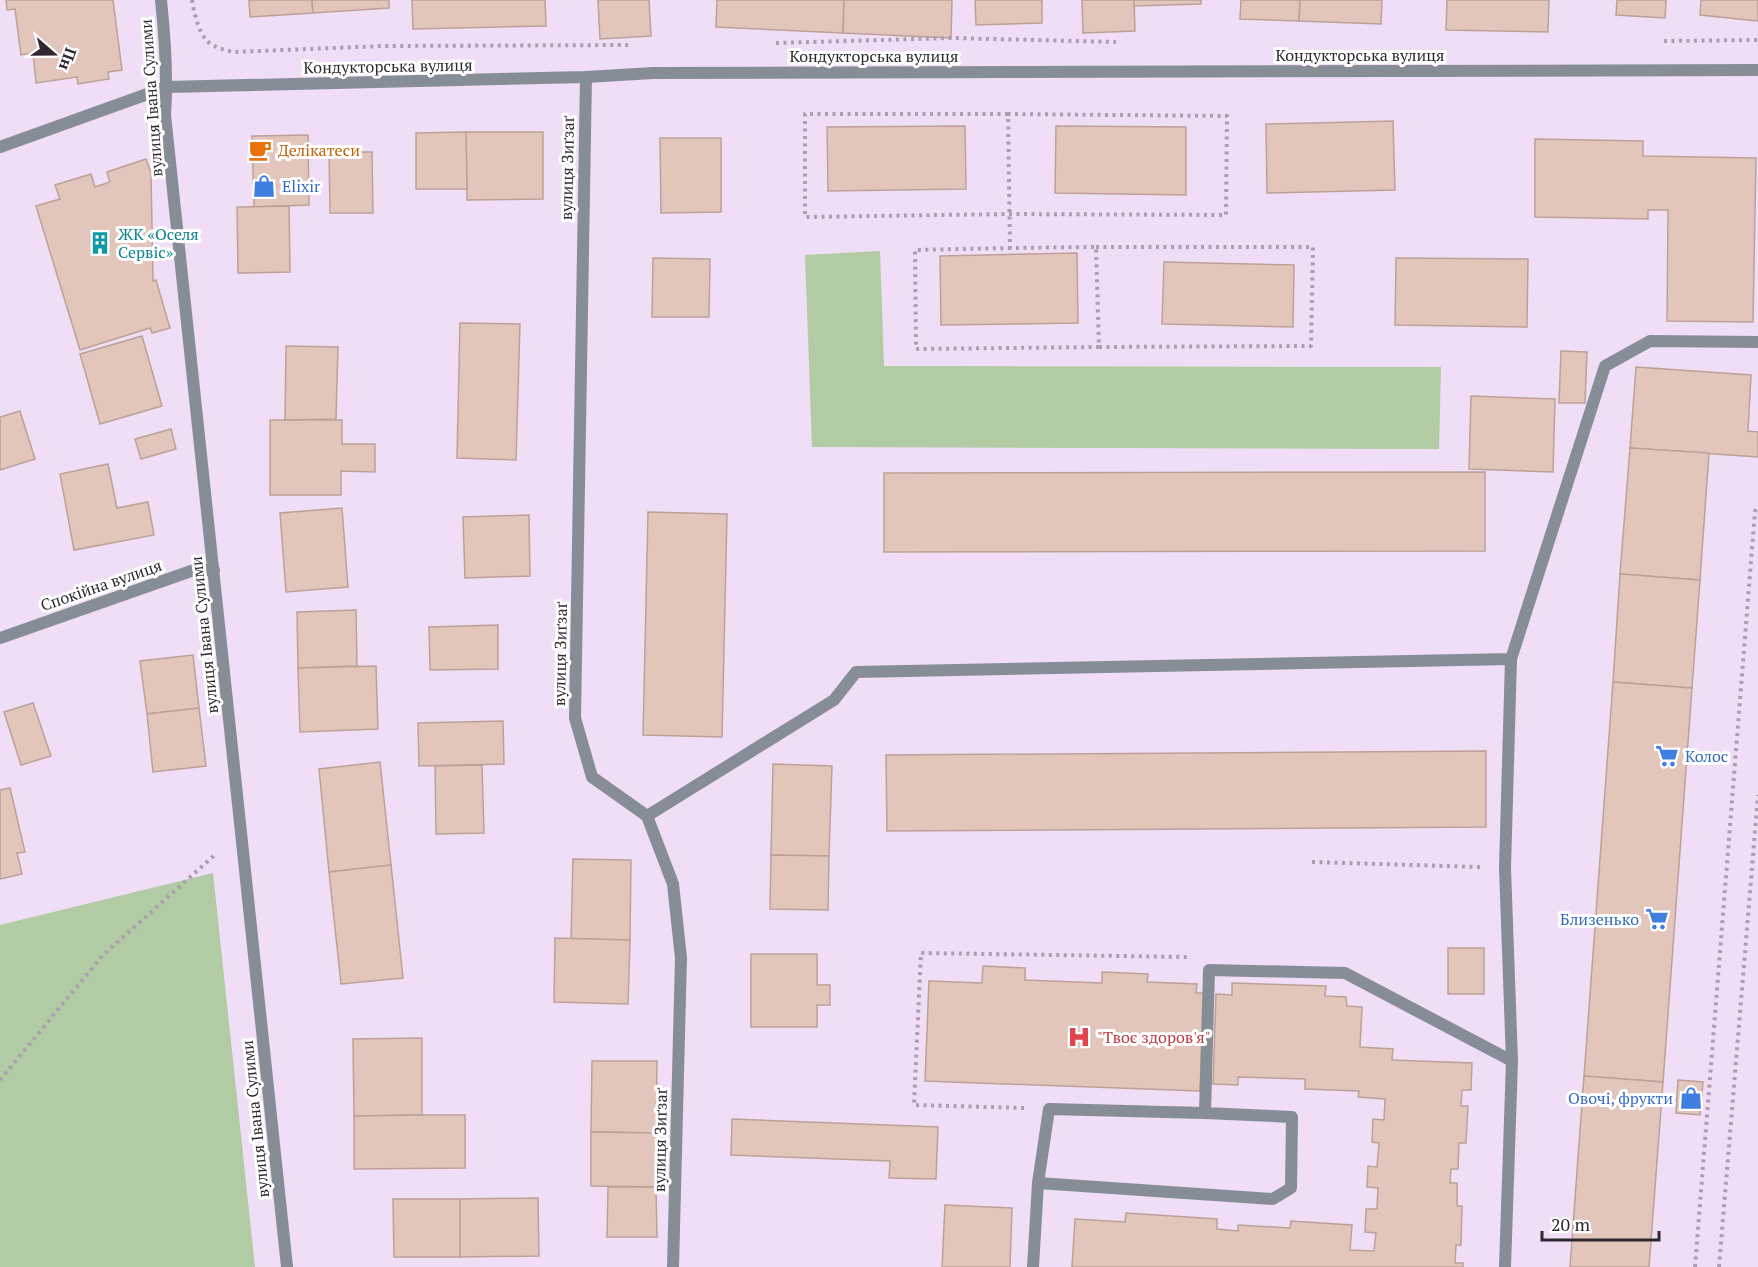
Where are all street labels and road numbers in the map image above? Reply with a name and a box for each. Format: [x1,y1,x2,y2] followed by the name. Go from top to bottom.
[134,18,167,178] street label: вулиця Івана Сулими
[1275,44,1445,66] street label: Кондукторська вулиця
[789,45,959,67] street label: Кондукторська вулиця
[303,54,473,78] street label: Кондукторська вулиця
[555,115,579,220] street label: вулиця Зиґзаґ
[37,554,165,616] street label: Спокійна вулиця
[185,555,223,715] street label: вулиця Івана Сулими
[548,601,572,706] street label: вулиця Зиґзаґ
[236,1039,274,1199] street label: вулиця Івана Сулими
[648,1087,672,1192] street label: вулиця Зиґзаґ

